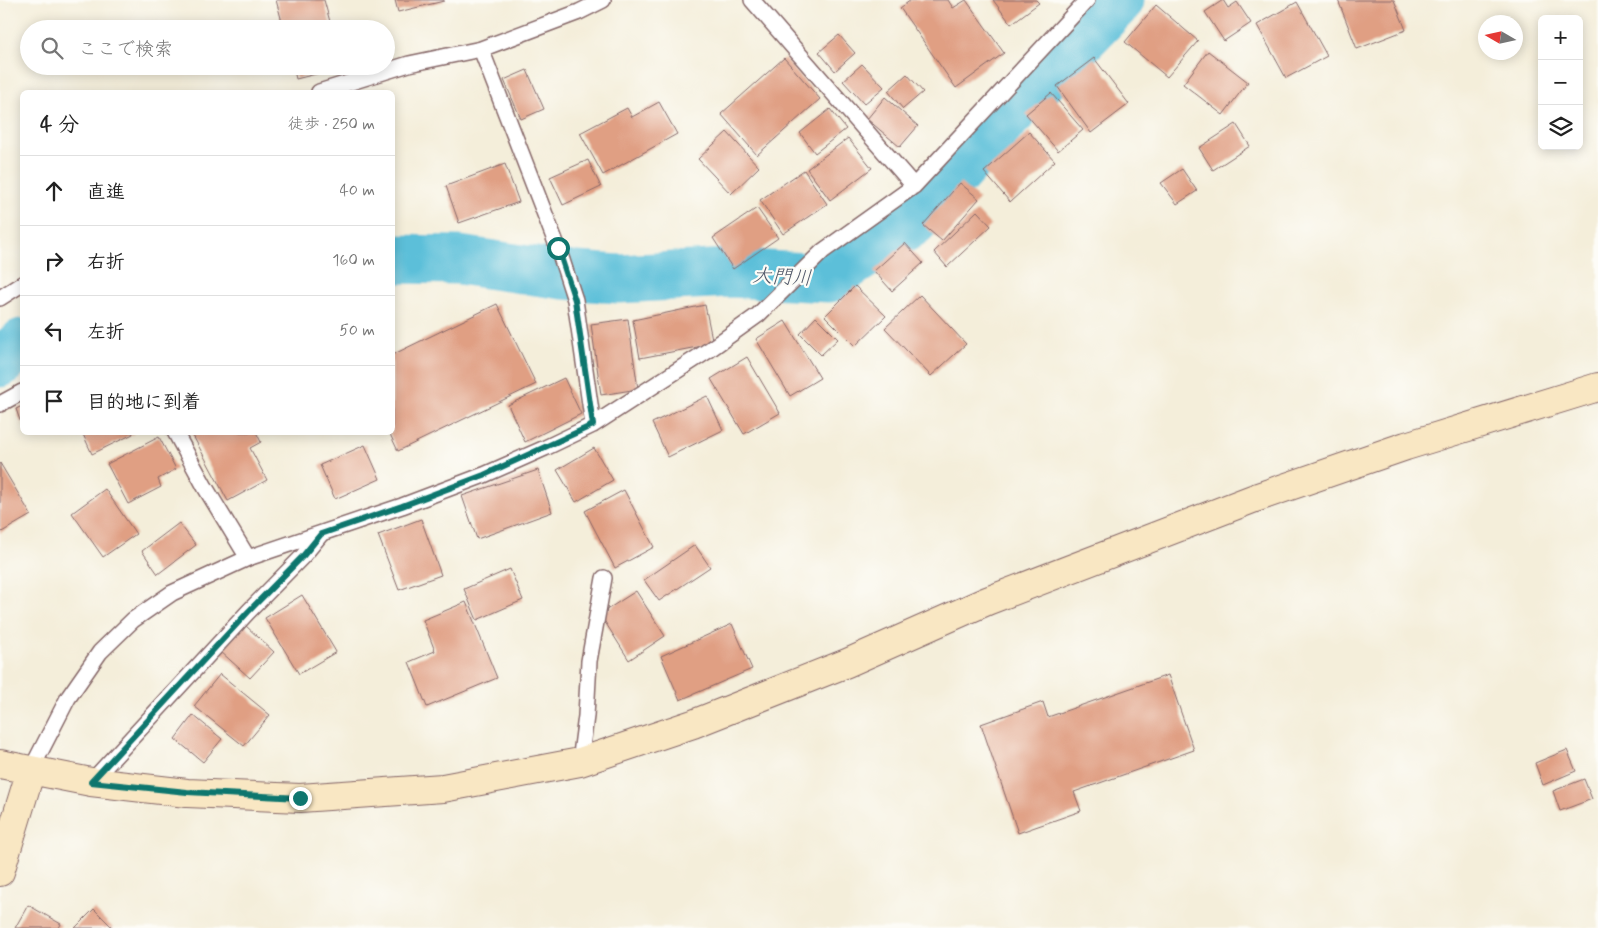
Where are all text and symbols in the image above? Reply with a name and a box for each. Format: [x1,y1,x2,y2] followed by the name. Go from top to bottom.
[1478,15,1523,60] north arrow
[1538,15,1583,150] map controls
[1538,15,1583,60] button: +
[20,20,395,75] search box
[38,34,66,62] icon: search
[78,37,173,62] text: ここで検索
[1538,60,1583,105] button: −
[1538,105,1583,150] button: layers
[40,111,79,139] text: 4 分
[288,114,375,135] text: 徒歩 · 250 m
[40,177,68,205] icon: ahead
[87,180,125,205] text: 直進
[339,180,375,201] text: 40 m
[547,237,570,260] route start
[40,247,68,275] icon: right
[87,250,125,275] text: 右折
[332,250,375,271] text: 160 m
[751,262,813,293] water label: 大門川
[40,317,68,345] icon: left
[87,320,125,345] text: 左折
[339,320,375,341] text: 50 m
[40,387,68,415] icon: arrive
[87,390,201,415] text: 目的地に到着
[289,787,312,810] route end

